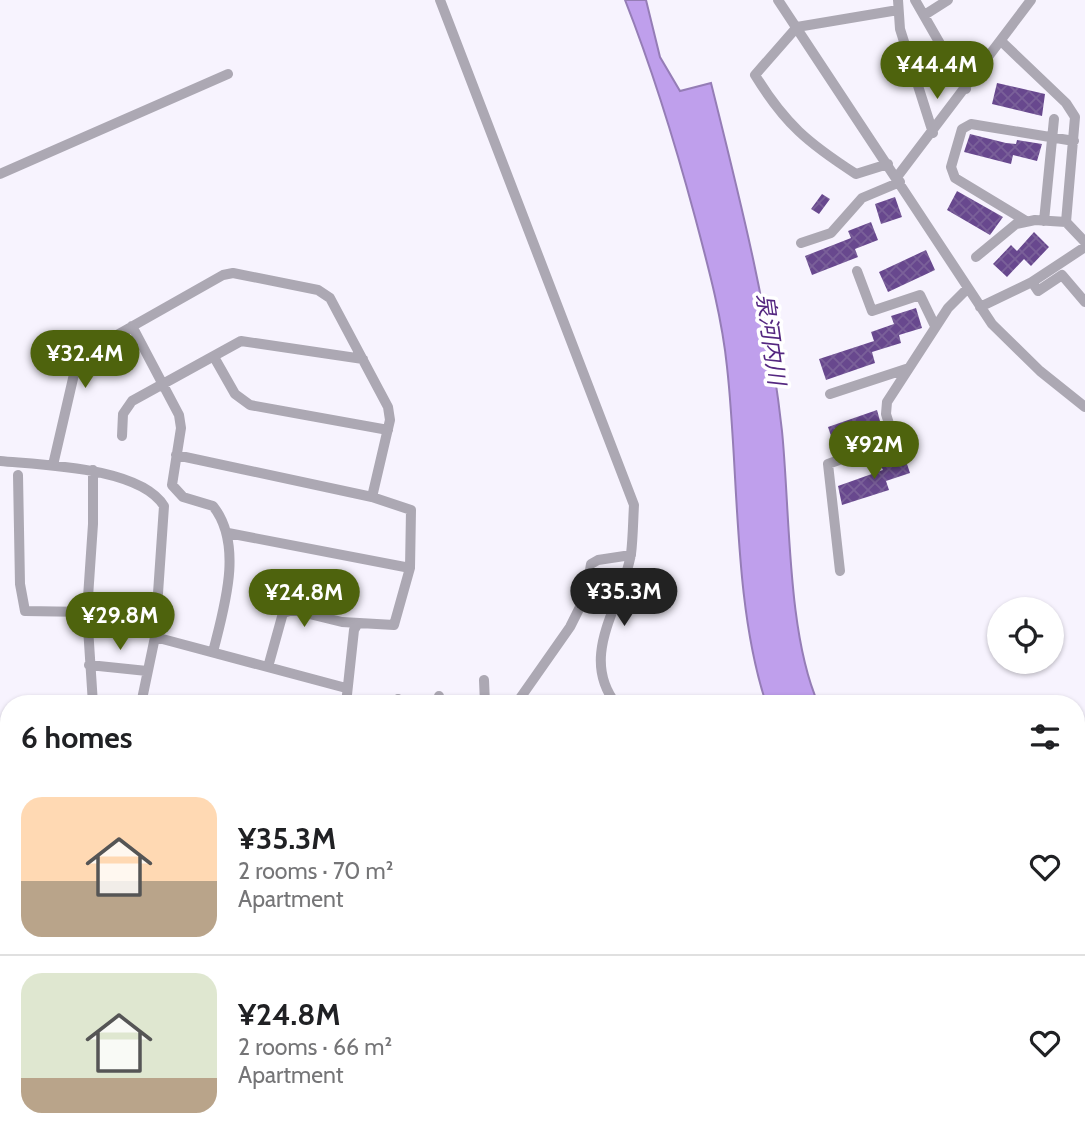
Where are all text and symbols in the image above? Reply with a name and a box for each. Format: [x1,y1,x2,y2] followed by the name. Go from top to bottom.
[880,42,994,101] pin: ¥44.4M
[896,50,978,78] text: ¥44.4M
[751,291,792,389] water label: 泉河内川
[28,330,142,390] pin: ¥32.4M
[46,339,124,367] text: ¥32.4M
[833,421,915,481] pin: ¥92M
[845,430,903,458] text: ¥92M
[567,568,681,628] pin: ¥35.3M
[247,570,361,629] pin: ¥24.8M
[586,577,662,605] text: ¥35.3M
[265,578,343,606] text: ¥24.8M
[63,592,177,652] pin: ¥29.8M
[987,597,1064,674] map controls
[987,597,1064,674] button: locate
[82,601,158,629] text: ¥29.8M
[1026,718,1064,756] icon: filters
[21,719,132,756] text: 6 homes
[238,820,336,857] text: ¥35.3M
[77,825,161,909] icon: home
[1026,848,1064,886] icon: heart
[238,857,393,885] text: 2 rooms · 70 m²
[238,885,343,913] text: Apartment
[238,996,340,1033] text: ¥24.8M
[77,1001,161,1085] icon: home
[1026,1024,1064,1062] icon: heart
[238,1033,392,1061] text: 2 rooms · 66 m²
[238,1061,343,1089] text: Apartment

